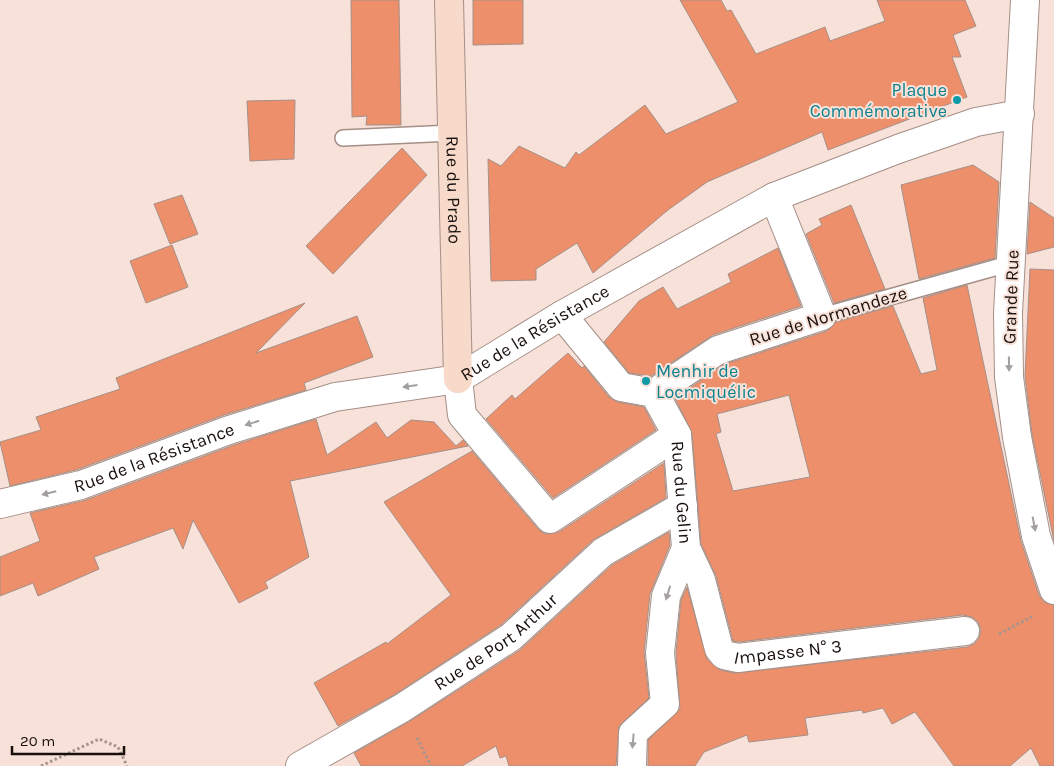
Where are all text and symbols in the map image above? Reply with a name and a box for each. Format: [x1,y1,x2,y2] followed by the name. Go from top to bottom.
[810,79,947,122] place label: Plaque Commémorative
[951,94,963,106] marker: Plaque Commémorative
[441,136,466,244] street label: Rue du Prado
[998,250,1024,344] street label: Grande Rue
[456,280,613,386] street label: Rue de la Résistance
[747,282,909,350] street label: Rue de Normandeze
[1005,356,1013,372] one-way arrow
[656,360,756,403] place label: Menhir de Locmiquélic
[640,375,652,387] marker: Menhir de Locmiquélic
[401,382,417,390] one-way arrow
[72,418,237,497] street label: Rue de la Résistance
[244,419,259,427] one-way arrow
[666,440,697,545] street label: Rue du Gelin
[41,489,56,497] one-way arrow
[1030,517,1038,532] one-way arrow
[663,586,671,601] one-way arrow
[430,589,562,695] street label: Rue de Port Arthur
[732,635,843,669] street label: Impasse N° 3
[12,724,125,756] scale bar
[20,732,55,750] text: 20 m
[629,733,637,749] one-way arrow

